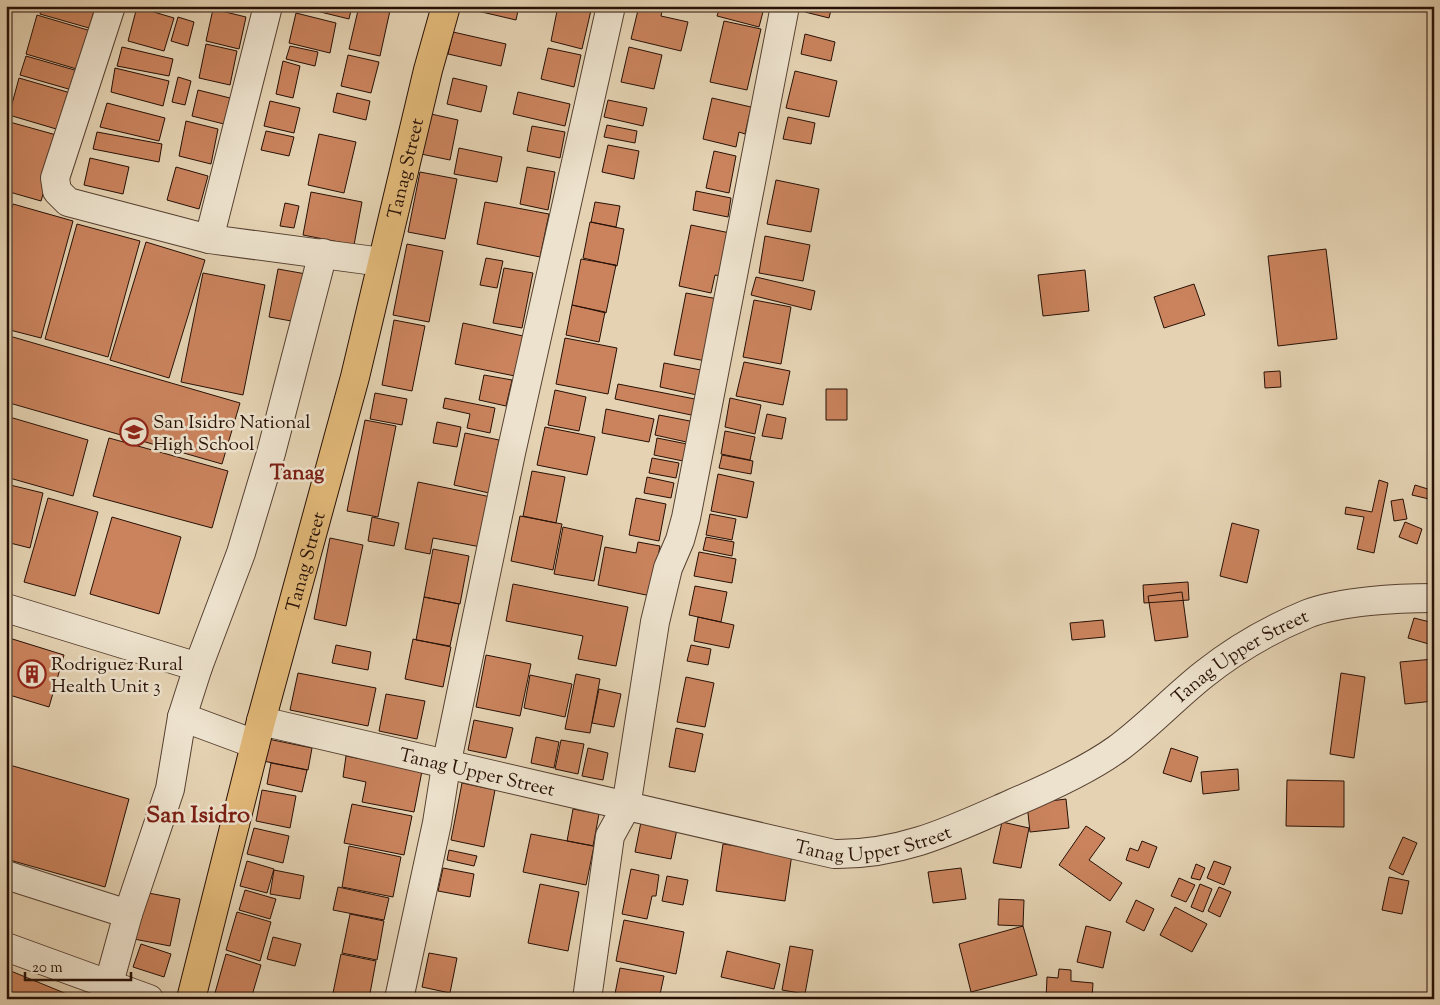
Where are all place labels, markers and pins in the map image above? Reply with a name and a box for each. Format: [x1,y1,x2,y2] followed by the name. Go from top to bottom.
[153,410,311,459] place label: San Isidro National High School
[119,417,149,447] school or university icon: San Isidro National High School
[51,652,183,701] place label: Rodriguez Rural Health Unit 3
[17,659,47,689] building icon: Rodriguez Rural Health Unit 3

